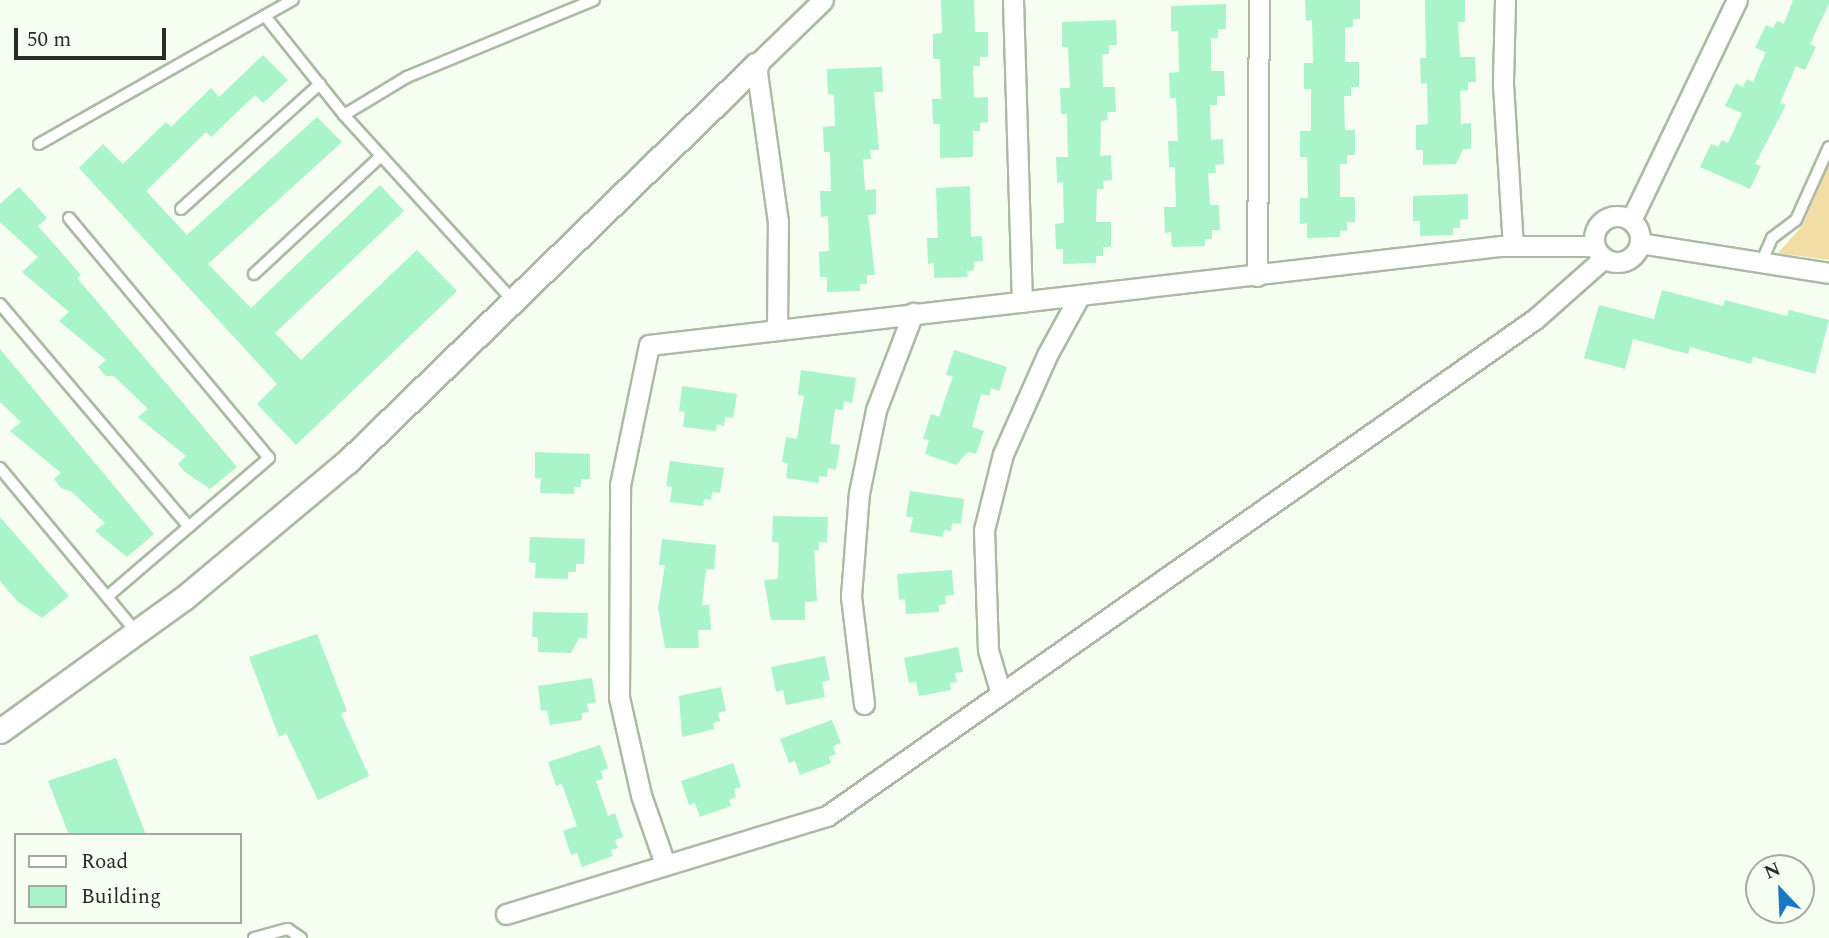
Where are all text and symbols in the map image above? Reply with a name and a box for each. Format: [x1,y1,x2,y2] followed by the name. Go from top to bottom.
[18,14,170,58] scale bar
[27,24,71,56] text: 50 m
[14,833,242,924] legend
[81,846,128,878] text: Road
[1745,854,1815,924] north arrow
[1760,855,1785,887] text: N
[81,881,161,913] text: Building

